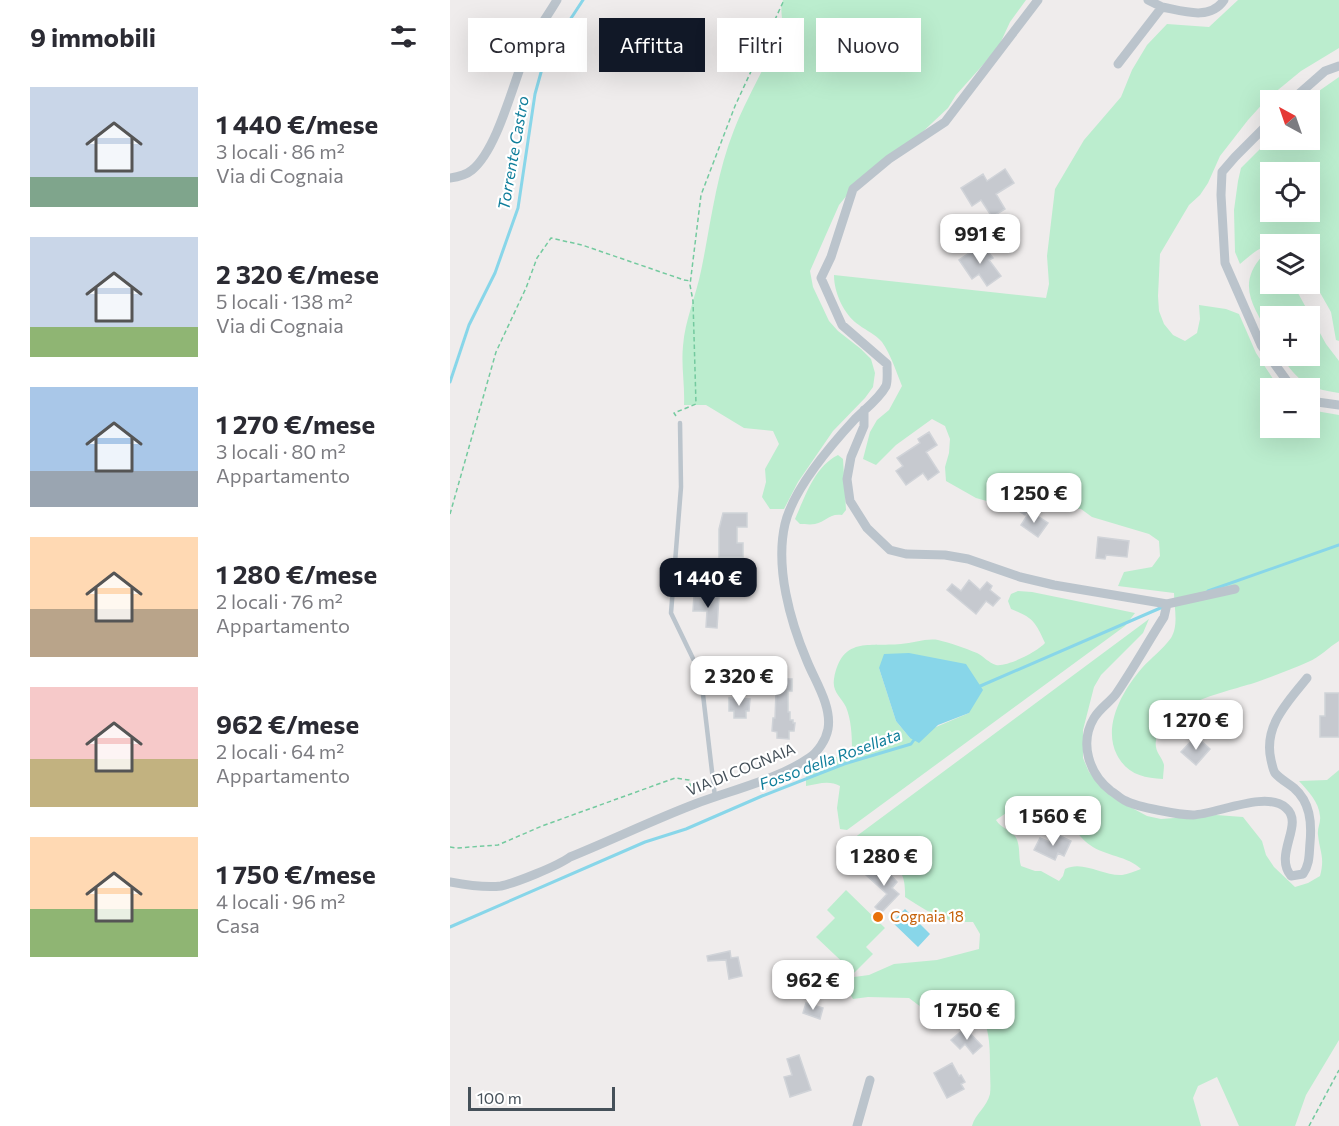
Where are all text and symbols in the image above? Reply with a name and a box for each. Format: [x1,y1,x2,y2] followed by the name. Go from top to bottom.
[468,18,587,72] chip: Compra
[599,18,705,72] chip: Affitta
[717,18,804,72] chip: Filtri
[816,18,921,72] chip: Nuovo
[387,20,420,53] icon: filters
[30,21,156,52] text: 9 immobili
[1260,90,1320,150] north arrow
[1260,90,1320,438] map controls
[493,94,532,211] water label: Torrente Castro
[216,108,378,139] text: 1 440 €/mese
[78,111,150,183] icon: home
[216,139,345,163] text: 3 locali · 86 m²
[1260,162,1320,222] button: locate
[216,163,344,187] text: Via di Cognaia
[938,214,1022,265] pin: 991 €
[954,221,1006,245] text: 991 €
[1260,234,1320,294] button: layers
[216,258,379,289] text: 2 320 €/mese
[78,261,150,333] icon: home
[216,289,353,313] text: 5 locali · 138 m²
[1260,306,1320,366] button: +
[216,313,344,337] text: Via di Cognaia
[1260,378,1320,438] button: −
[216,408,375,439] text: 1 270 €/mese
[78,411,150,483] icon: home
[216,439,346,463] text: 3 locali · 80 m²
[216,463,350,487] text: Appartamento
[979,473,1089,524] pin: 1 250 €
[1000,480,1068,504] text: 1 250 €
[216,558,377,589] text: 1 280 €/mese
[653,558,763,609] pin: 1 440 €
[78,561,150,633] icon: home
[674,565,742,589] text: 1 440 €
[216,589,343,613] text: 2 locali · 76 m²
[216,613,350,637] text: Appartamento
[684,656,794,707] pin: 2 320 €
[704,663,774,687] text: 2 320 €
[1141,700,1251,751] pin: 1 270 €
[1163,707,1229,731] text: 1 270 €
[216,708,359,739] text: 962 €/mese
[78,711,150,783] icon: home
[756,724,903,793] water label: Fosso della Rosellata
[216,739,344,763] text: 2 locali · 64 m²
[684,739,798,799] street label: VIA DI COGNAIA
[216,763,350,787] text: Appartamento
[998,796,1108,847] pin: 1 560 €
[1019,803,1087,827] text: 1 560 €
[829,836,939,887] pin: 1 280 €
[850,843,918,867] text: 1 280 €
[216,858,376,889] text: 1 750 €/mese
[78,861,150,933] icon: home
[216,889,345,913] text: 4 locali · 96 m²
[890,907,964,925] place label: Cognaia 18
[871,910,885,924] marker: Cognaia 18
[216,913,260,937] text: Casa
[771,960,855,1011] pin: 962 €
[786,967,840,991] text: 962 €
[912,990,1022,1041] pin: 1 750 €
[934,997,1000,1021] text: 1 750 €
[468,1084,615,1112] scale bar
[477,1088,522,1107] text: 100 m

